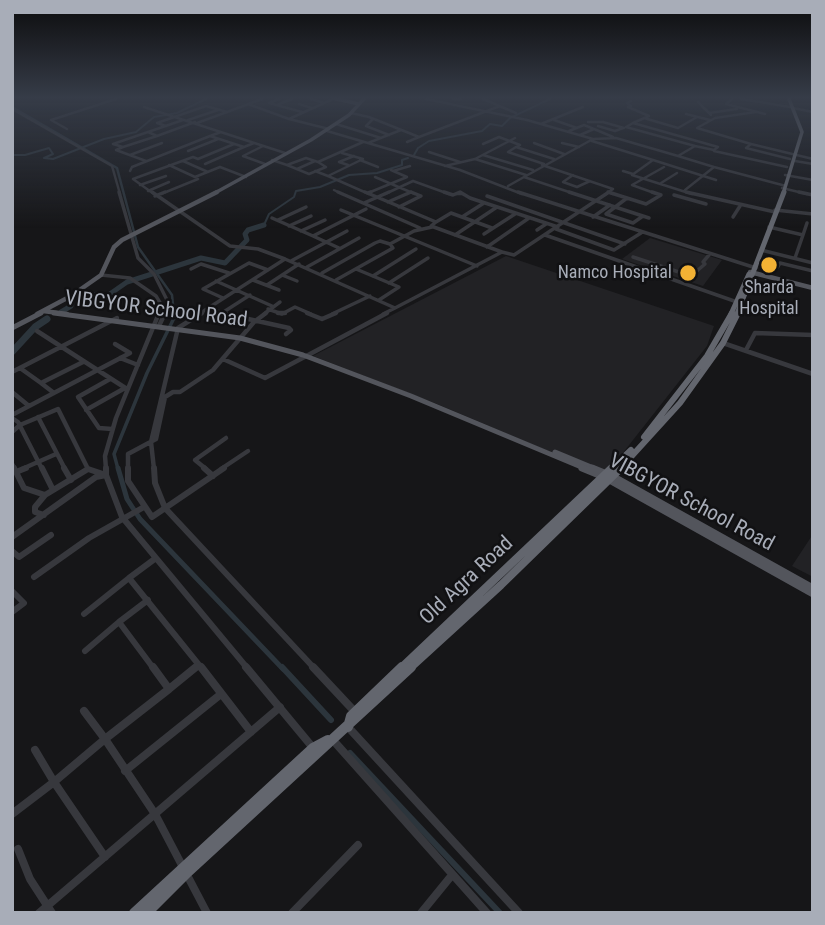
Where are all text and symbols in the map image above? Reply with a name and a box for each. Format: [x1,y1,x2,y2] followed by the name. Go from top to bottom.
[759,255,779,275] marker: Sharda Hospital
[558,262,672,284] place label: Namco Hospital
[678,263,698,283] marker: Namco Hospital
[739,277,799,320] place label: Sharda Hospital
[63,286,249,334] street label: VIBGYOR School Road
[604,449,778,557] street label: VIBGYOR School Road
[415,531,519,631] street label: Old Agra Road

